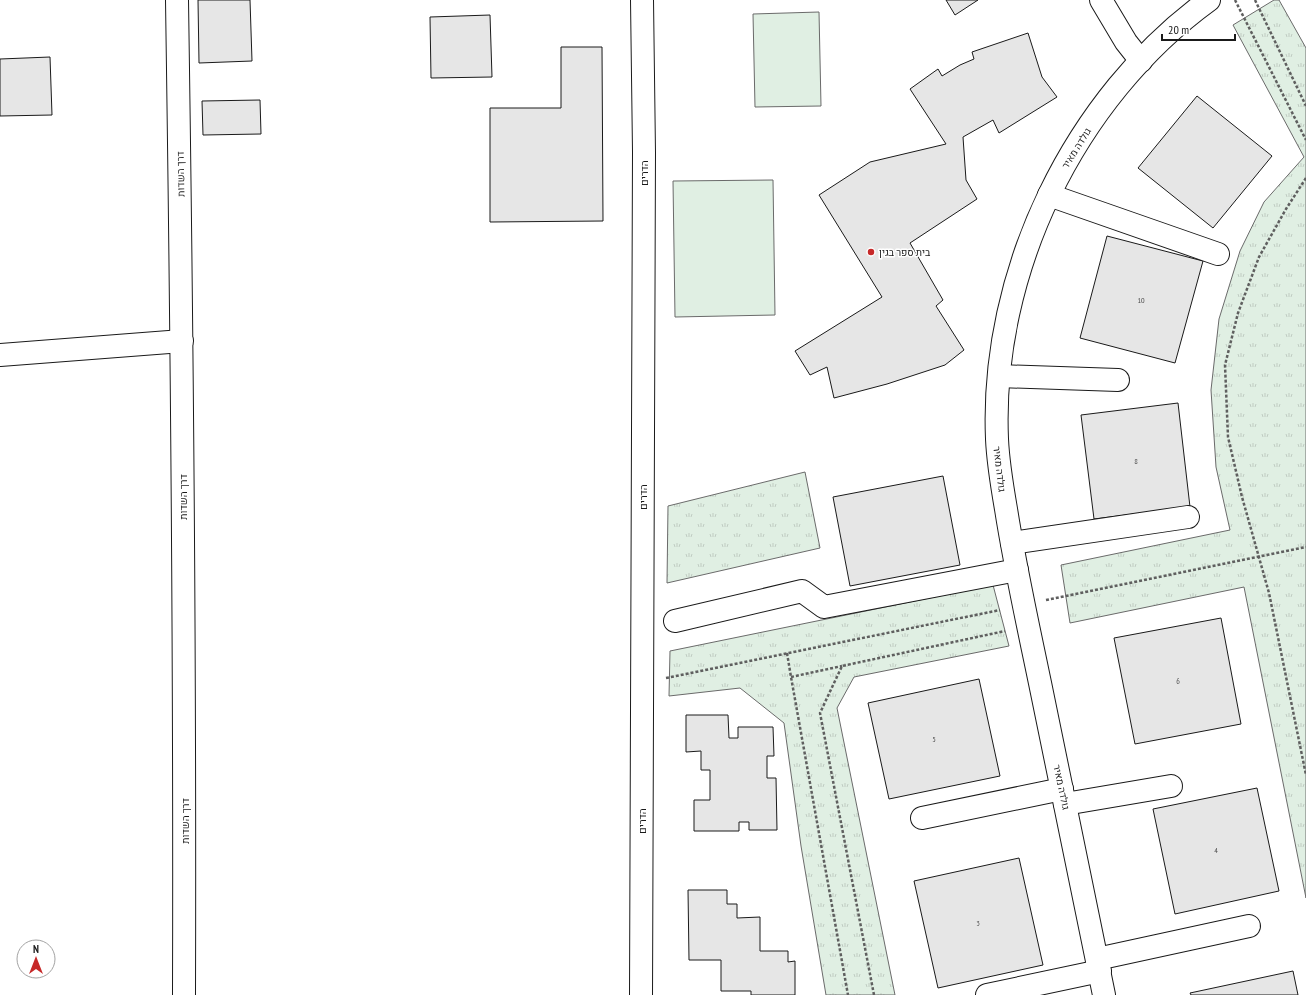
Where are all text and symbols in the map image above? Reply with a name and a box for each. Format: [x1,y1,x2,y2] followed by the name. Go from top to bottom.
[1162,16,1235,42] scale bar
[1168,22,1189,37] text: 20 m
[1059,125,1094,171] street label: גולדה מאיר
[174,151,187,197] street label: דרך השדות
[638,160,651,186] street label: הדרים
[879,246,931,259] place label: בית ספר בגין
[866,247,876,257] marker: בית ספר בגין
[1137,295,1145,305] house number: 10
[990,446,1009,493] street label: גולדה מאיר
[1134,456,1138,466] house number: 8
[177,474,190,520] street label: דרך השדות
[637,484,650,510] street label: הדרים
[1176,676,1180,686] house number: 6
[932,734,936,744] house number: 5
[1050,763,1073,811] street label: גולדה מאיר
[179,798,192,844] street label: דרך השדות
[636,808,649,834] street label: הדרים
[1214,845,1218,855] house number: 4
[976,918,980,928] house number: 3
[16,939,56,979] north arrow
[33,942,39,956] text: N

